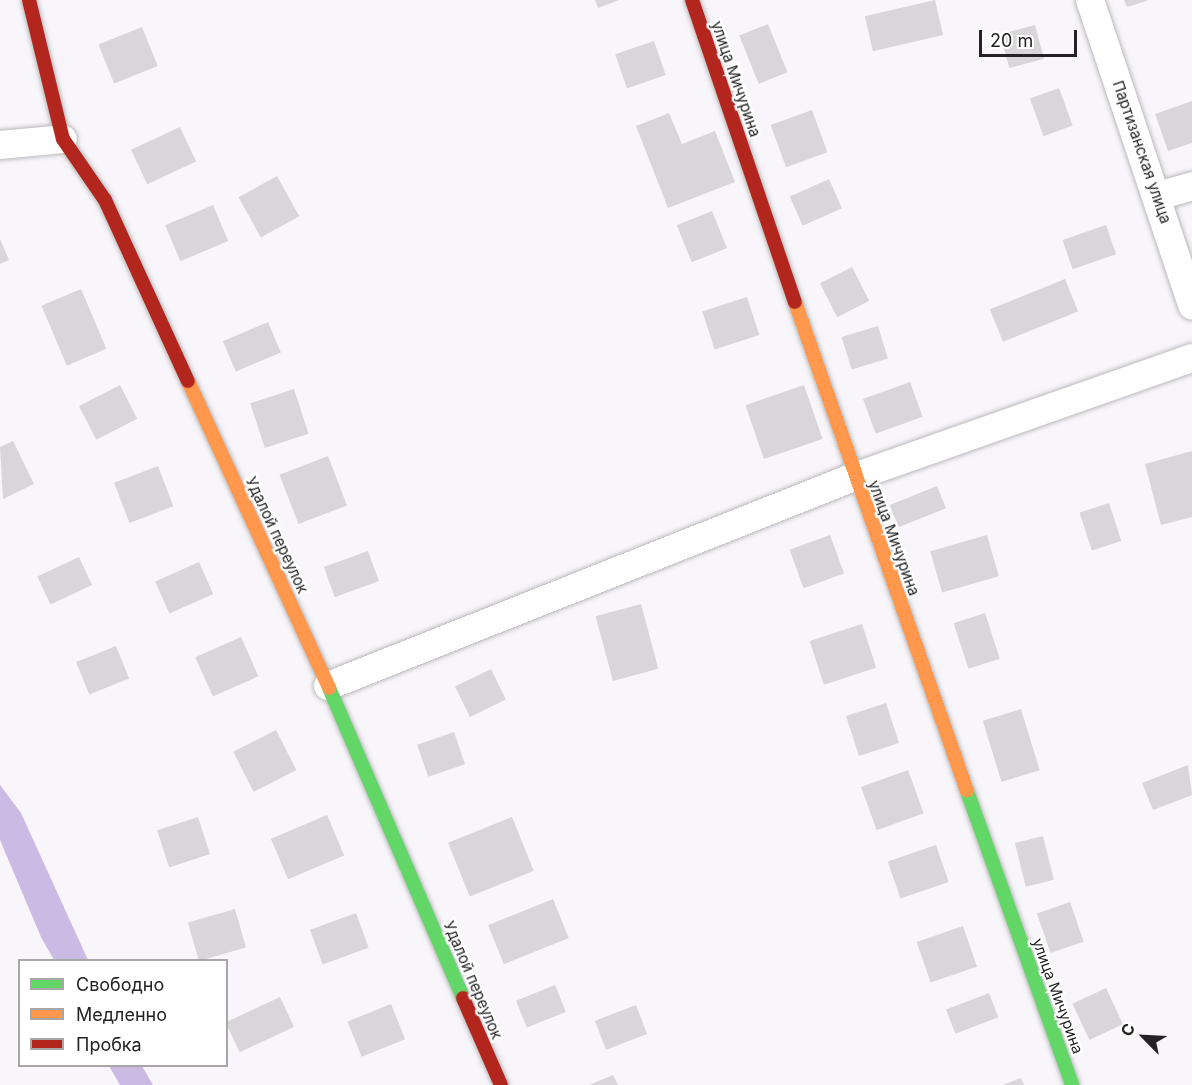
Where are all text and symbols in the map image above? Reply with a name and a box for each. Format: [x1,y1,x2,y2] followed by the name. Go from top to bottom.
[982,18,1080,56] scale bar
[708,19,764,139] street label: улица Мичурина
[990,30,1033,51] text: 20 m
[1109,78,1175,226] street label: Партизанская улица
[242,474,312,596] street label: Удалой переулок
[865,478,923,598] street label: улица Мичурина
[440,918,506,1042] street label: Удалой переулок
[1029,936,1087,1056] street label: улица Мичурина
[18,959,228,1067] legend
[76,974,164,995] text: Свободно
[76,1004,167,1025] text: Медленно
[1114,1007,1174,1067] north arrow
[1116,1020,1139,1039] text: С
[76,1034,142,1055] text: Пробка

